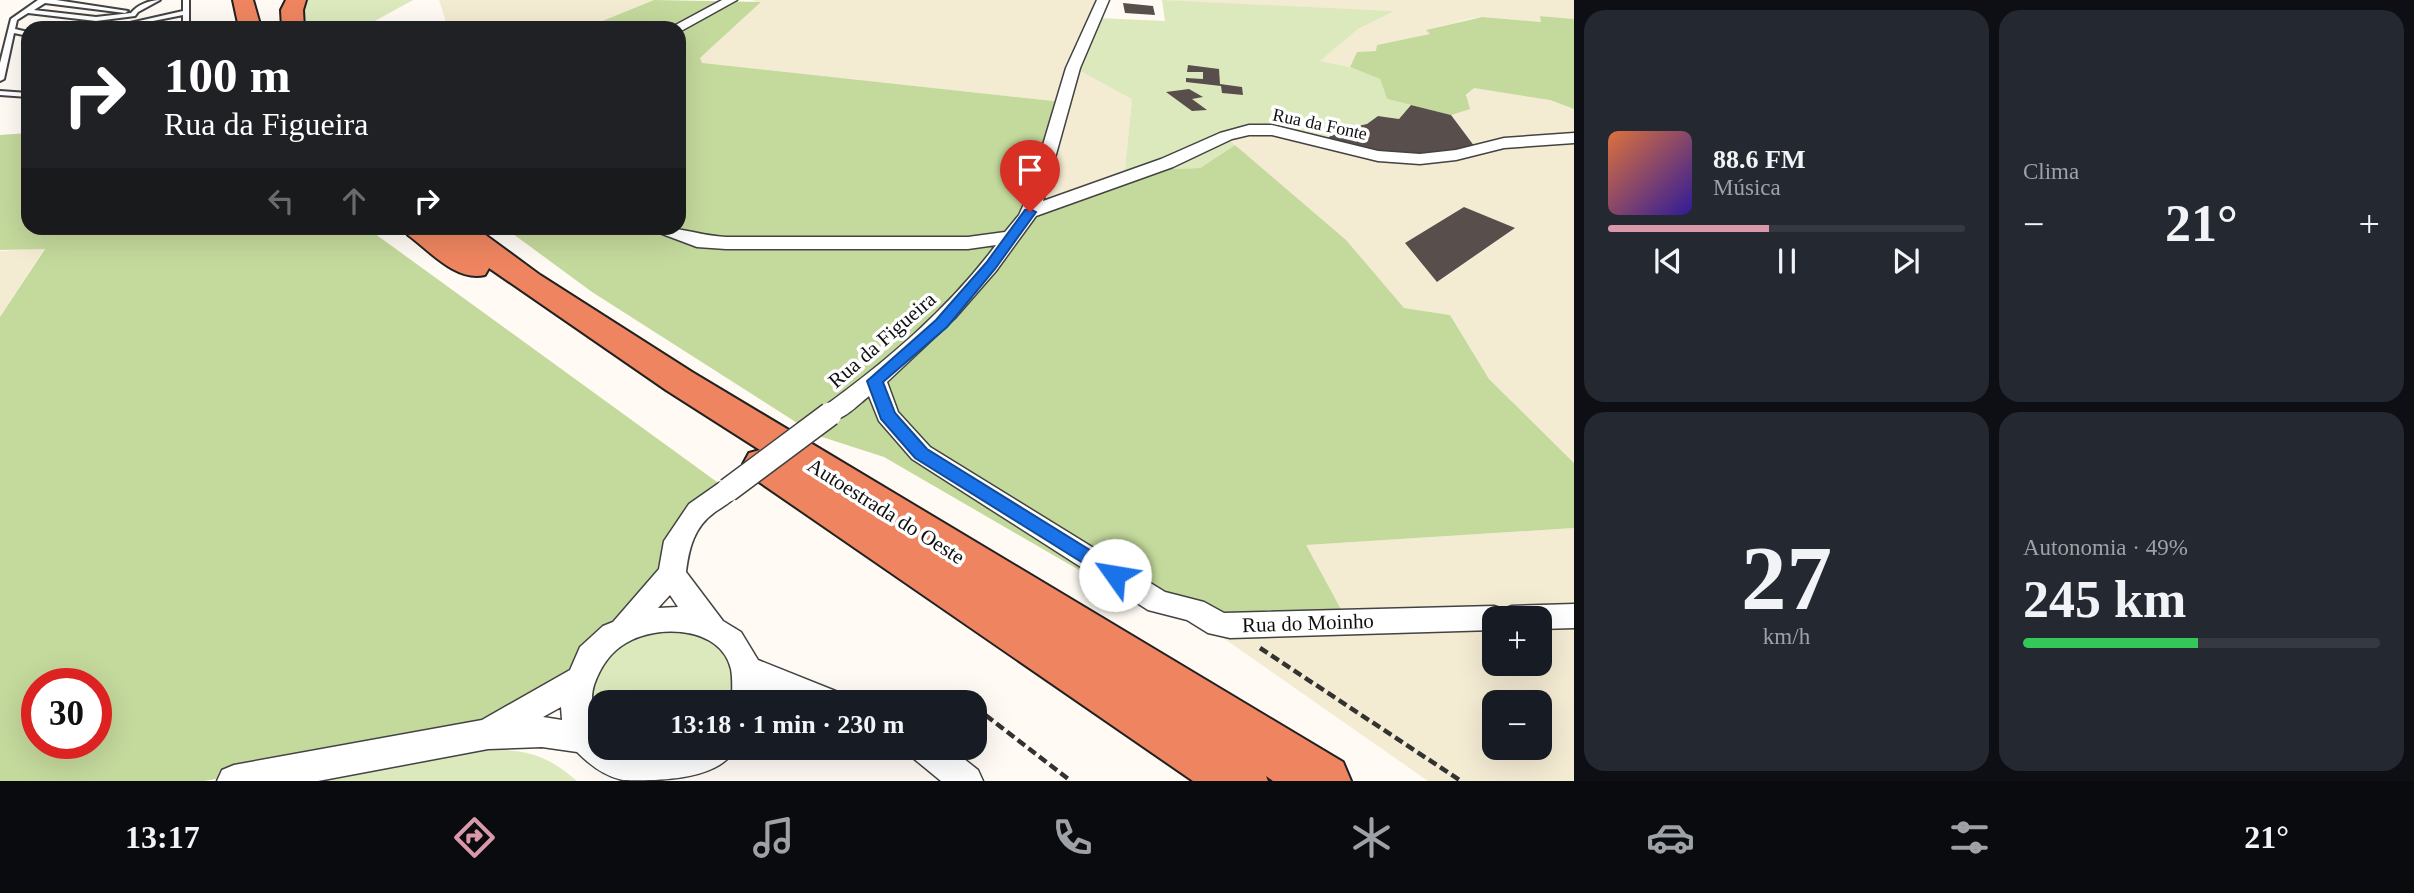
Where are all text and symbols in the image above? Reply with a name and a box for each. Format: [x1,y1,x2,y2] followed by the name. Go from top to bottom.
[164,48,291,103] text: 100 m
[49,49,140,140] icon: right
[1271,104,1369,144] street label: Rua da Fonte
[164,106,368,142] text: Rua da Figueira
[1000,140,1060,212] pin
[1713,145,1805,174] text: 88.6 FM
[1011,151,1049,189] icon: arrive
[2023,159,2079,184] text: Clima
[1713,175,1781,200] text: Música
[262,182,300,220] icon: left
[335,182,373,220] icon: ahead
[408,182,446,220] icon: right
[2165,195,2238,252] text: 21°
[2023,203,2044,245] text: −
[2359,203,2380,245] text: +
[1649,242,1687,280] icon: previous
[1768,242,1806,280] icon: pause
[1887,242,1925,280] icon: next
[824,287,941,393] street label: Rua da Figueira
[803,453,969,569] street label: Autoestrada do Oeste
[1741,528,1832,629] text: 27
[2023,535,2188,560] text: Autonomia · 49%
[1078,538,1152,612] position arrow
[2023,571,2186,628] text: 245 km
[1482,606,1552,760] map controls
[1482,606,1552,676] button: +
[1242,609,1374,637] street label: Rua do Moinho
[1763,624,1810,649] text: km/h
[21,668,112,759] speed limit sign: 30
[1482,690,1552,760] button: −
[671,710,905,739] text: 13:18 · 1 min · 230 m
[450,813,499,862] icon: directions
[749,813,798,862] icon: music
[1048,813,1097,862] icon: phone
[1347,813,1396,862] icon: climate
[1646,813,1695,862] icon: car
[1945,813,1994,862] icon: filters
[125,819,200,855] text: 13:17
[2244,819,2289,855] text: 21°

